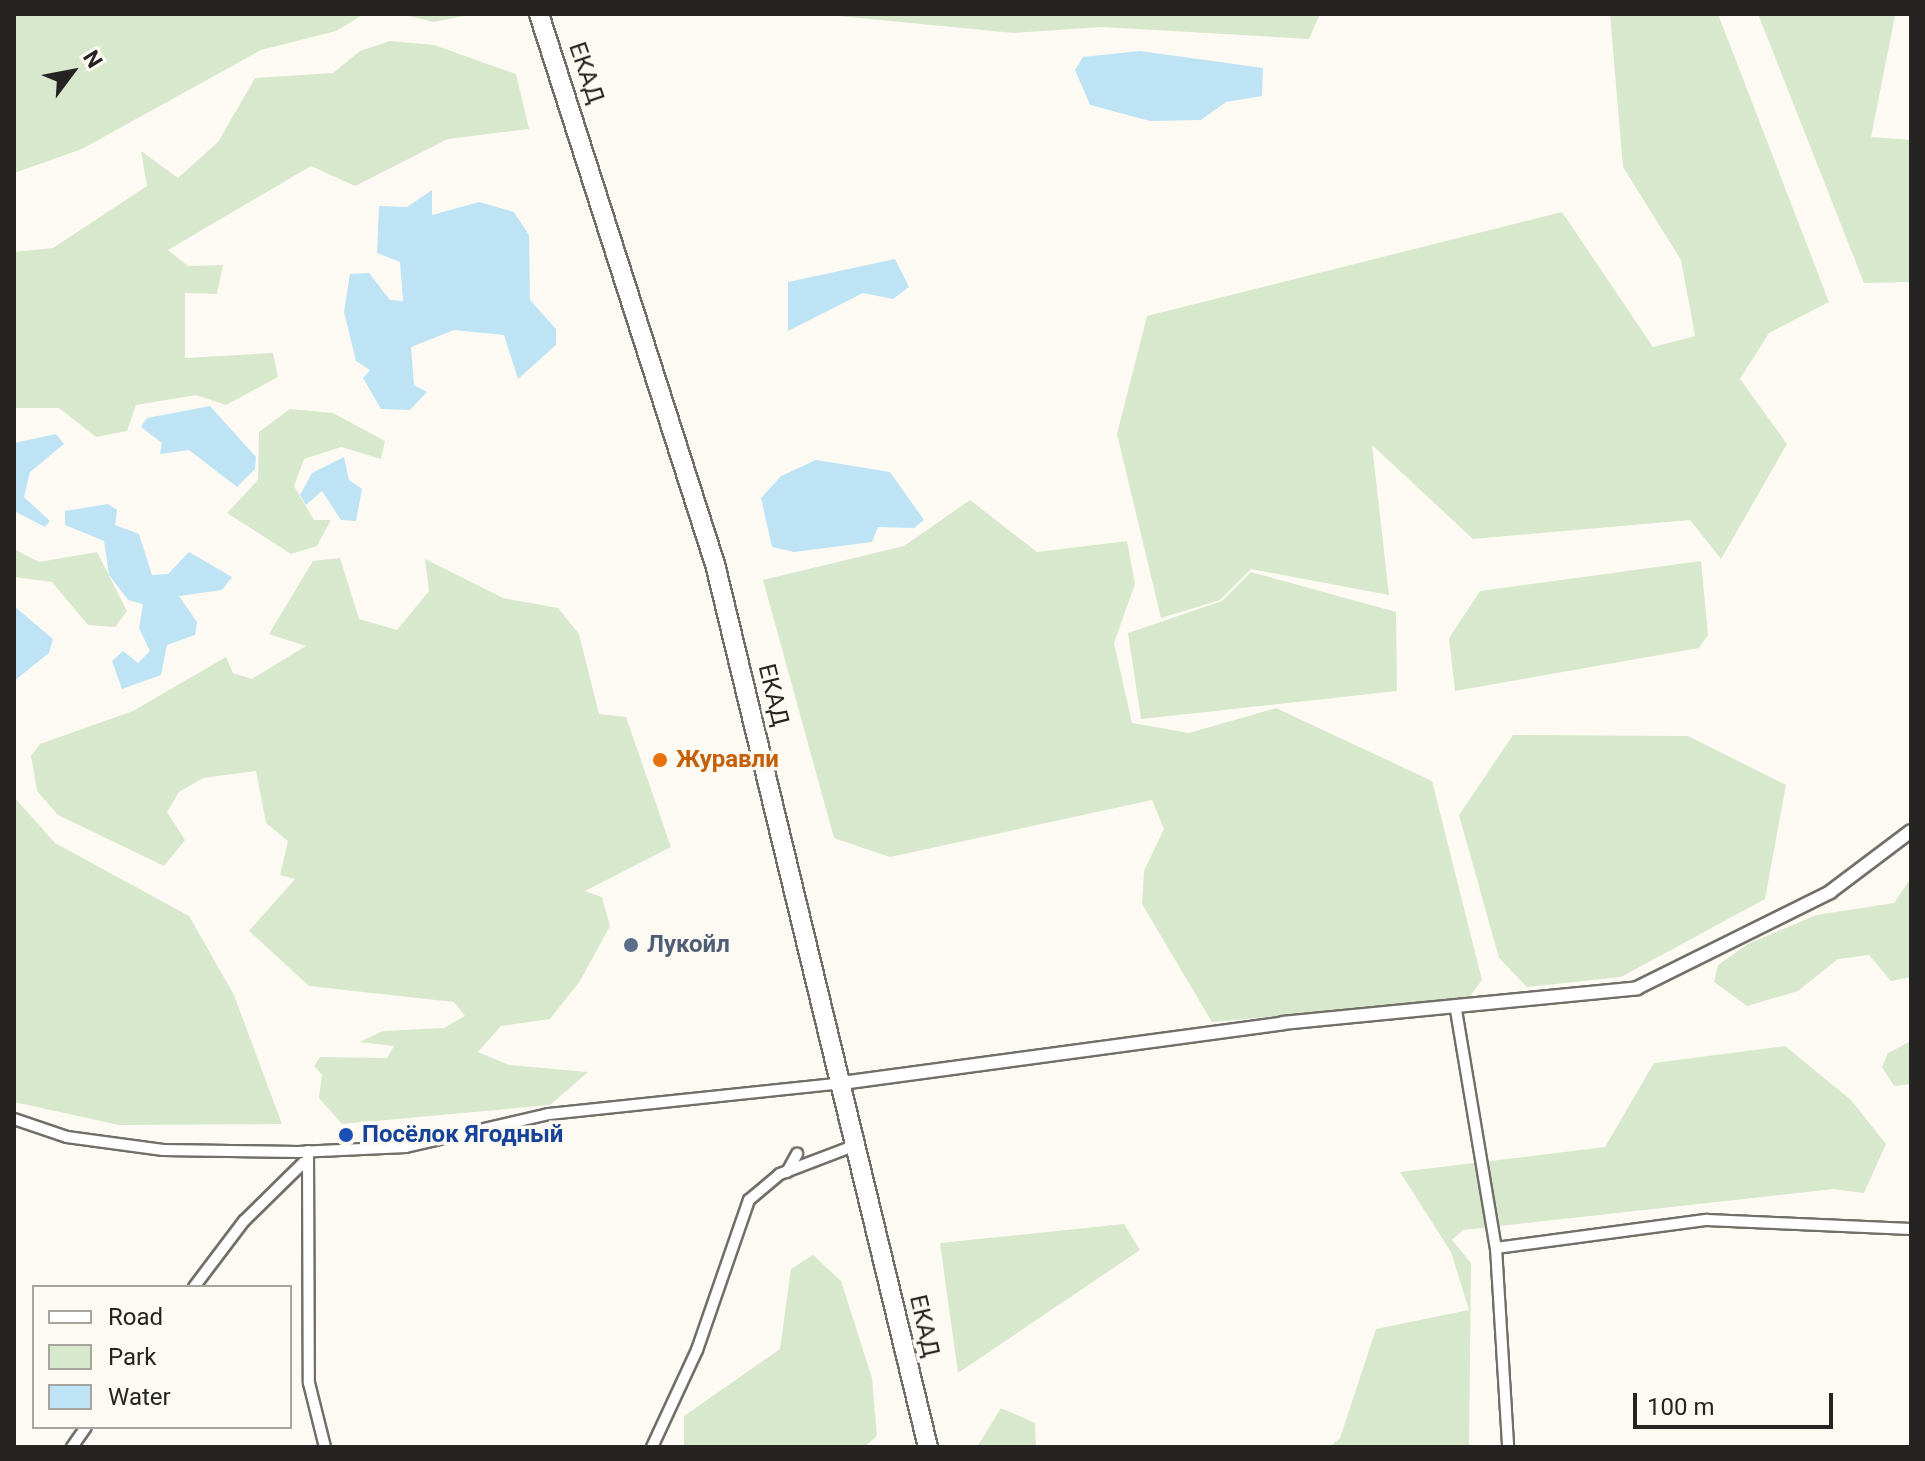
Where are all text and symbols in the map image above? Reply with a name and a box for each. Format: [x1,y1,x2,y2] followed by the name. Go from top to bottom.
[32,32,112,112] north arrow
[562,39,610,107] street label: ЕКАД
[78,46,107,72] text: N
[751,661,795,729] street label: ЕКАД
[676,746,779,774] place label: Журавли
[651,751,669,769] marker: Журавли
[647,931,730,959] place label: Лукойл
[622,936,640,954] marker: Лукойл
[362,1121,563,1149] place label: Посёлок Ягодный
[337,1126,355,1144] marker: Посёлок Ягодный
[32,1285,292,1429] legend
[903,1292,945,1360] street label: ЕКАД
[108,1303,163,1331] text: Road
[108,1343,156,1371] text: Park
[1637,1377,1837,1427] scale bar
[108,1383,171,1411] text: Water
[1647,1393,1714,1421] text: 100 m

